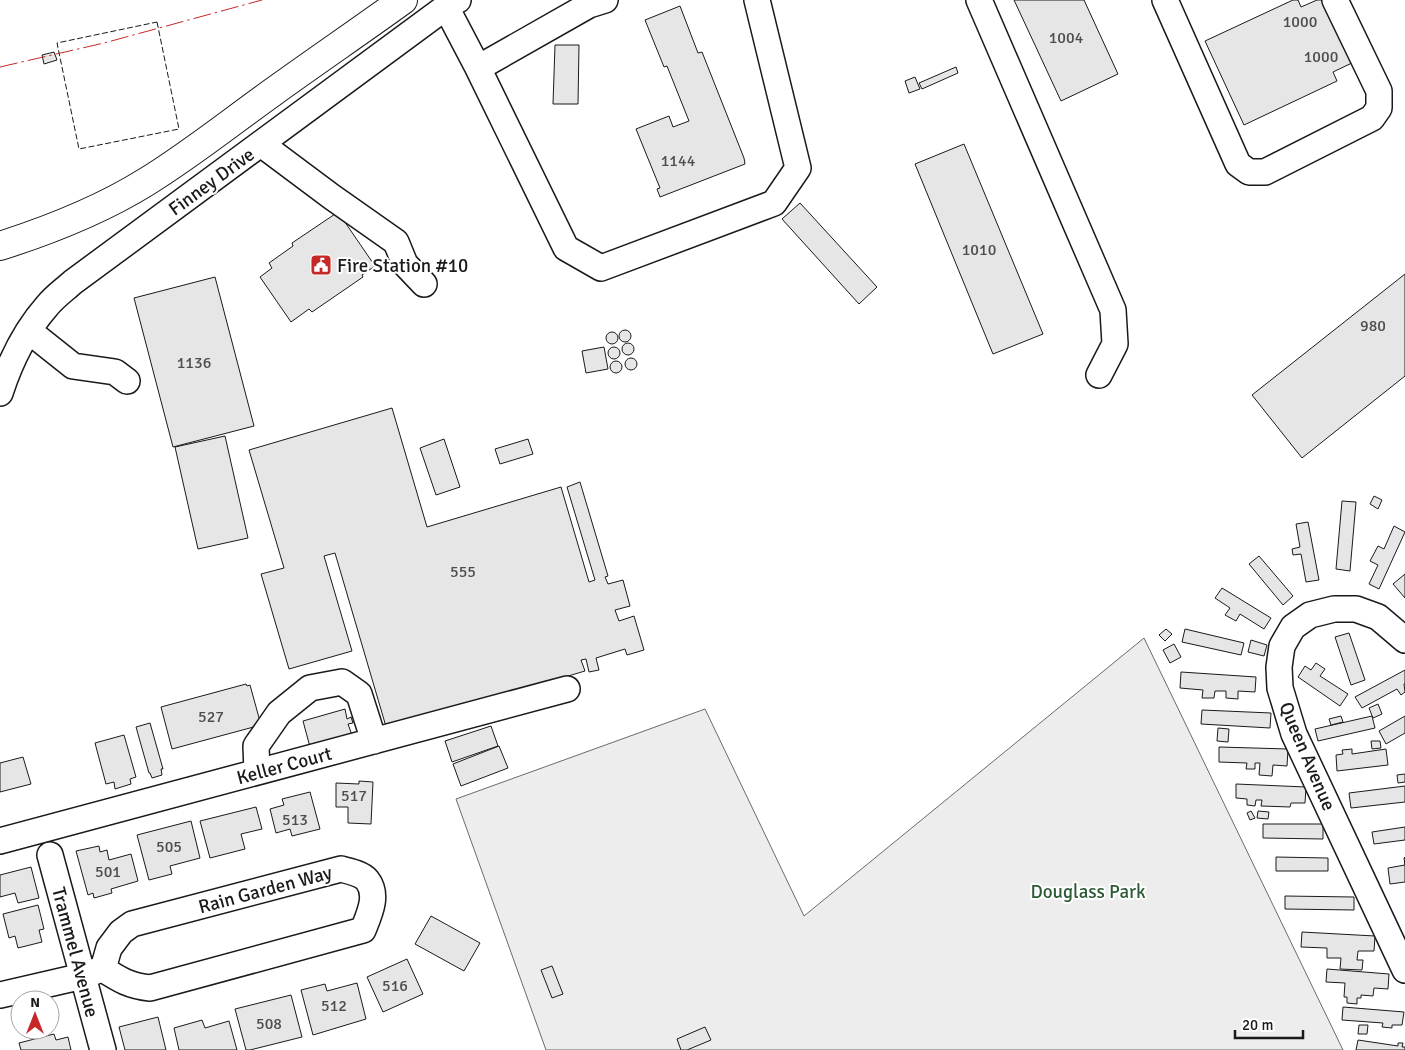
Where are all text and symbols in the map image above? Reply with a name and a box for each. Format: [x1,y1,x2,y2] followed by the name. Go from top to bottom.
[1283,12,1317,32] house number: 1000
[1049,28,1084,48] house number: 1004
[1304,47,1338,67] house number: 1000
[164,143,259,221] street label: Finney Drive
[661,151,696,171] house number: 1144
[962,240,996,260] house number: 1010
[309,253,333,277] public building icon: Fire Station #10
[337,254,468,278] place label: Fire Station #10
[1360,316,1386,336] house number: 980
[177,353,211,373] house number: 1136
[450,562,476,582] house number: 555
[1273,698,1341,814] street label: Queen Avenue
[198,707,224,727] house number: 527
[234,742,335,790] street label: Keller Court
[341,786,367,806] house number: 517
[282,810,308,830] house number: 513
[156,837,182,857] house number: 505
[196,861,335,919] street label: Rain Garden Way
[95,862,121,882] house number: 501
[1030,880,1146,904] park label: Douglass Park
[46,884,104,1020] street label: Trammel Avenue
[382,976,408,996] house number: 516
[10,990,60,1040] north arrow
[30,994,40,1011] text: N
[321,996,347,1016] house number: 512
[1235,1008,1302,1040] scale bar
[256,1014,282,1034] house number: 508
[1242,1016,1273,1034] text: 20 m

